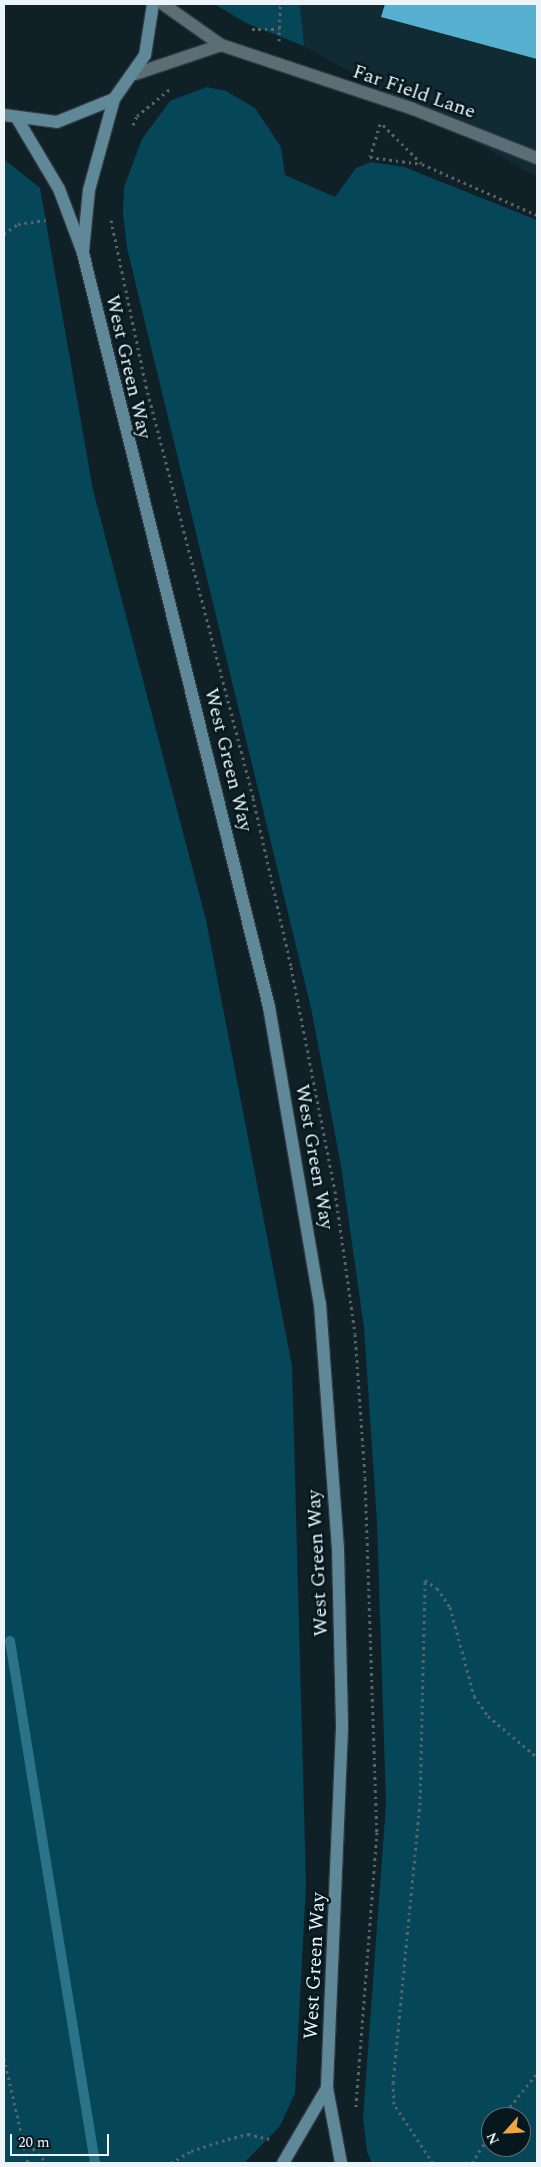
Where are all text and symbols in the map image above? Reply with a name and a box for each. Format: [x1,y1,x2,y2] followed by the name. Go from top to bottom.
[349,60,479,124] street label: Far Field Lane
[100,293,156,441] street label: West Green Way
[199,686,257,834] street label: West Green Way
[289,1082,339,1232] street label: West Green Way
[302,1489,334,1637] street label: West Green Way
[299,1892,331,2040] street label: West Green Way
[481,2107,531,2157] north arrow
[12,2124,111,2156] scale bar
[481,2129,505,2148] text: N
[18,2131,50,2154] text: 20 m

